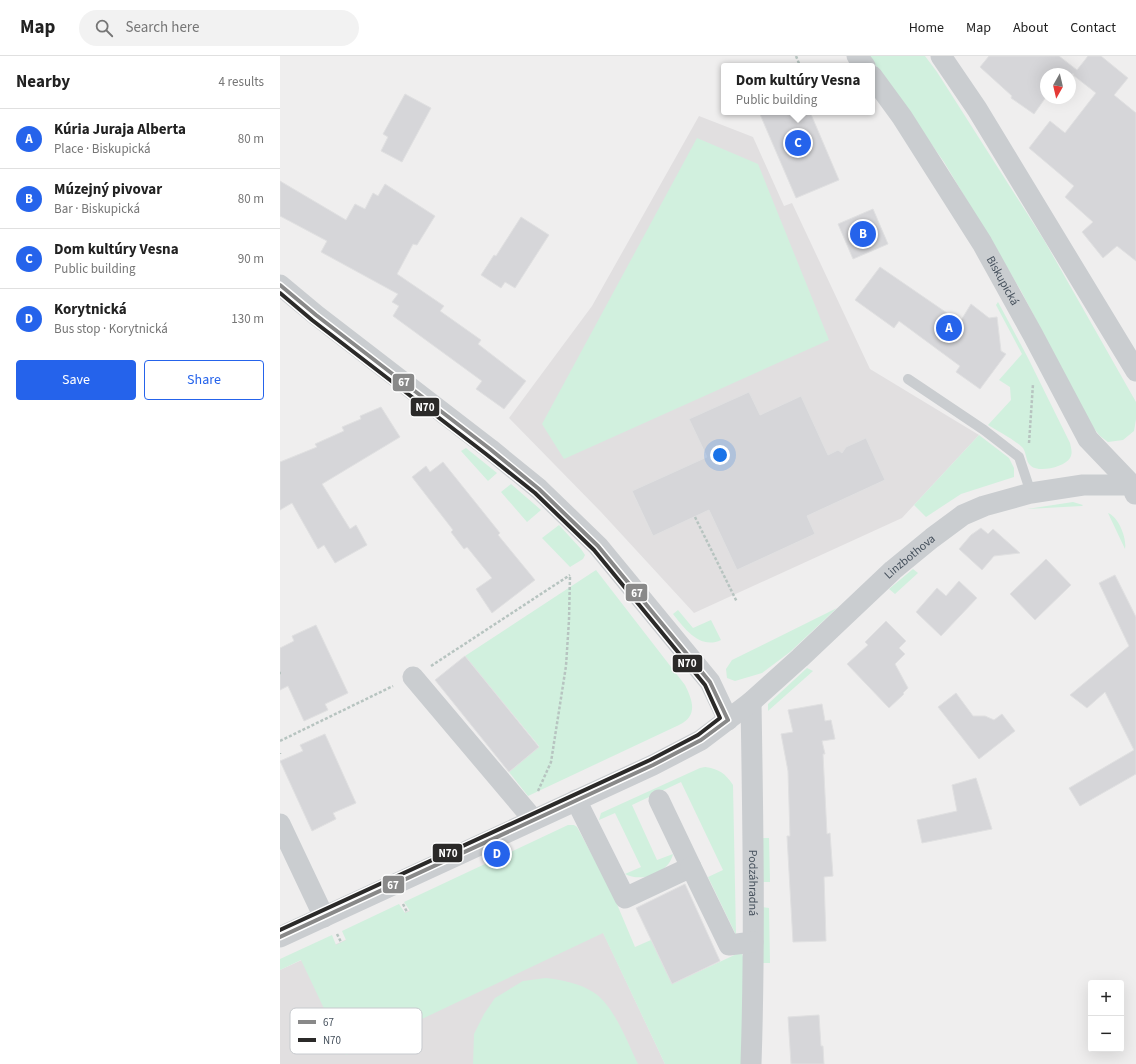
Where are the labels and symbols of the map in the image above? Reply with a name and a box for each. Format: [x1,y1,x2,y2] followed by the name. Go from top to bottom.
[1040,68,1076,104] north arrow
[785,128,811,158] pin: C
[850,219,876,249] pin: B
[982,253,1023,309] street label: Biskupická
[936,313,962,343] pin: A
[392,373,415,392] line badge: 67
[398,375,410,390] text: 67
[410,397,440,417] line badge: N70
[416,400,435,415] text: N70
[710,445,730,465] your location
[881,531,939,583] street label: Linzbothova
[625,583,648,602] line badge: 67
[631,586,643,601] text: 67
[672,654,703,673] line badge: N70
[678,656,697,671] text: N70
[484,839,510,869] pin: D
[432,843,463,863] line badge: N70
[439,846,458,861] text: N70
[744,850,761,916] street label: Podzáhradná
[382,875,405,894] line badge: 67
[387,878,399,893] text: 67
[290,1008,422,1054] legend
[323,1015,334,1030] text: 67
[323,1033,341,1048] text: N70

